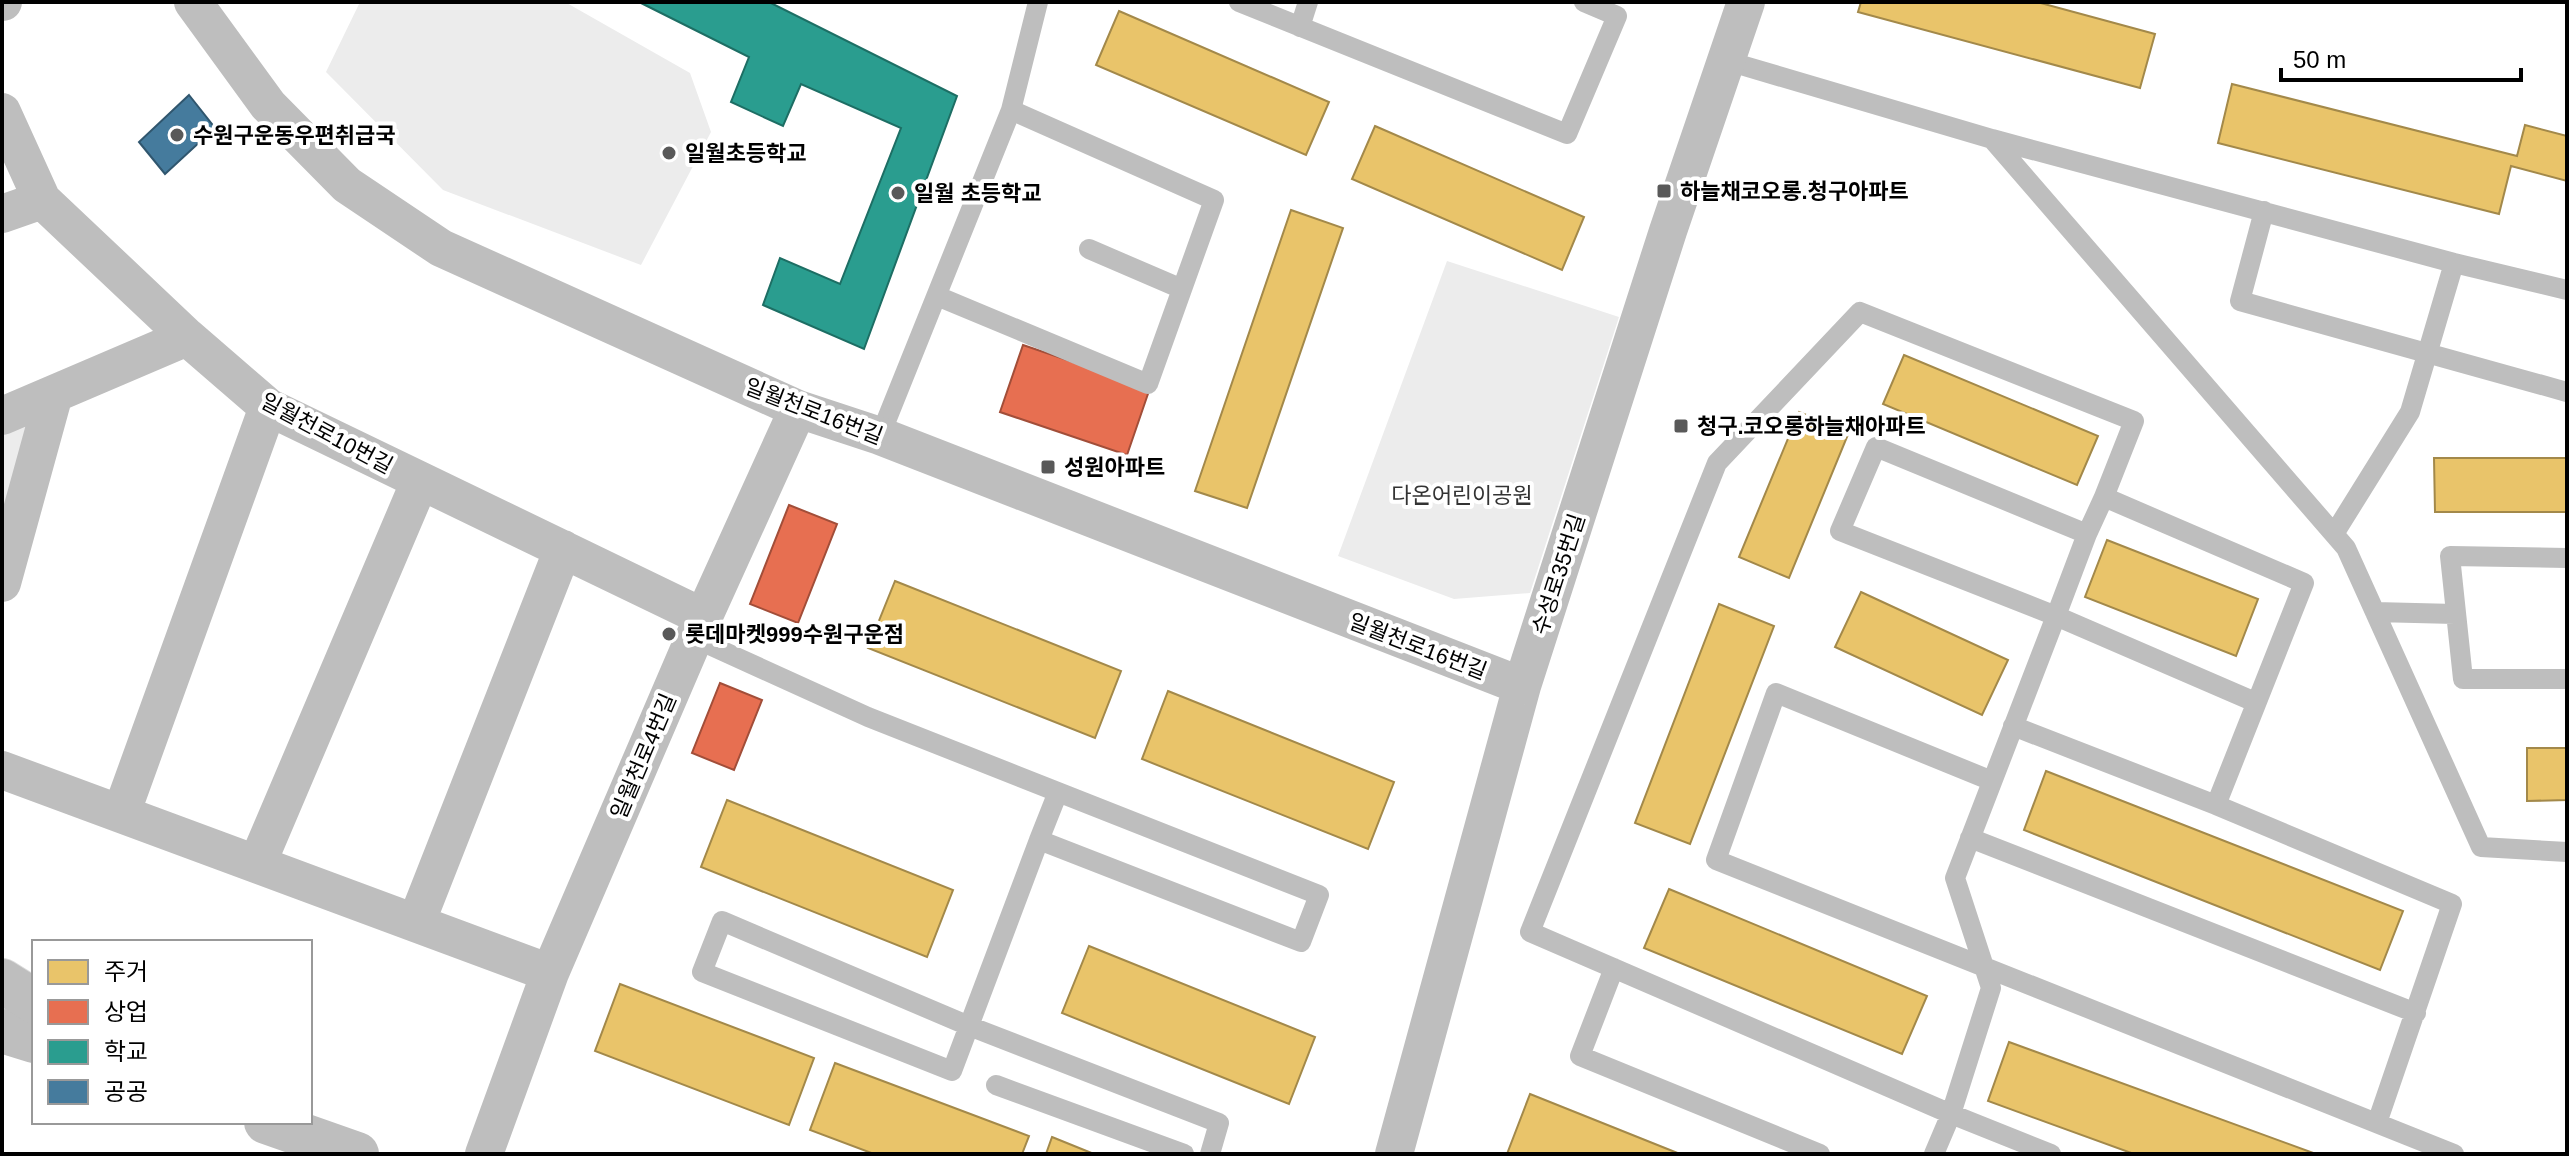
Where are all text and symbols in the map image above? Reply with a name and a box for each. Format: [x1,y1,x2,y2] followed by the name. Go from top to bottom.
[2281,32,2521,82] scale bar
[2293,46,2346,73] text: 50 m
[193,123,395,148] place label: 수원구운동우편취급국
[168,126,186,144] marker: 수원구운동우편취급국
[685,141,806,166] place label: 일월초등학교
[660,144,678,162] marker: 일월초등학교
[1680,179,1909,204] place label: 하늘채코오롱.청구아파트
[914,181,1042,206] place label: 일월 초등학교
[1655,182,1673,200] marker: 하늘채코오롱.청구아파트
[889,184,907,202] marker: 일월 초등학교
[741,374,886,449] street label: 일월천로16번길
[256,388,397,479] street label: 일월천로10번길
[1697,414,1926,439] place label: 청구.코오롱하늘채아파트
[1672,417,1690,435] marker: 청구.코오롱하늘채아파트
[1064,455,1165,480] place label: 성원아파트
[1039,458,1057,476] marker: 성원아파트
[1391,483,1533,508] park label: 다온어린이공원
[1527,511,1590,638] street label: 수성로35번길
[1345,609,1490,684] street label: 일월천로16번길
[685,622,904,647] place label: 롯데마켓999수원구운점
[660,625,678,643] marker: 롯데마켓999수원구운점
[606,690,681,823] street label: 일월천로4번길
[32,940,312,1124] legend
[104,958,148,985] text: 주거
[104,998,148,1025] text: 상업
[104,1038,148,1065] text: 학교
[104,1078,148,1105] text: 공공

